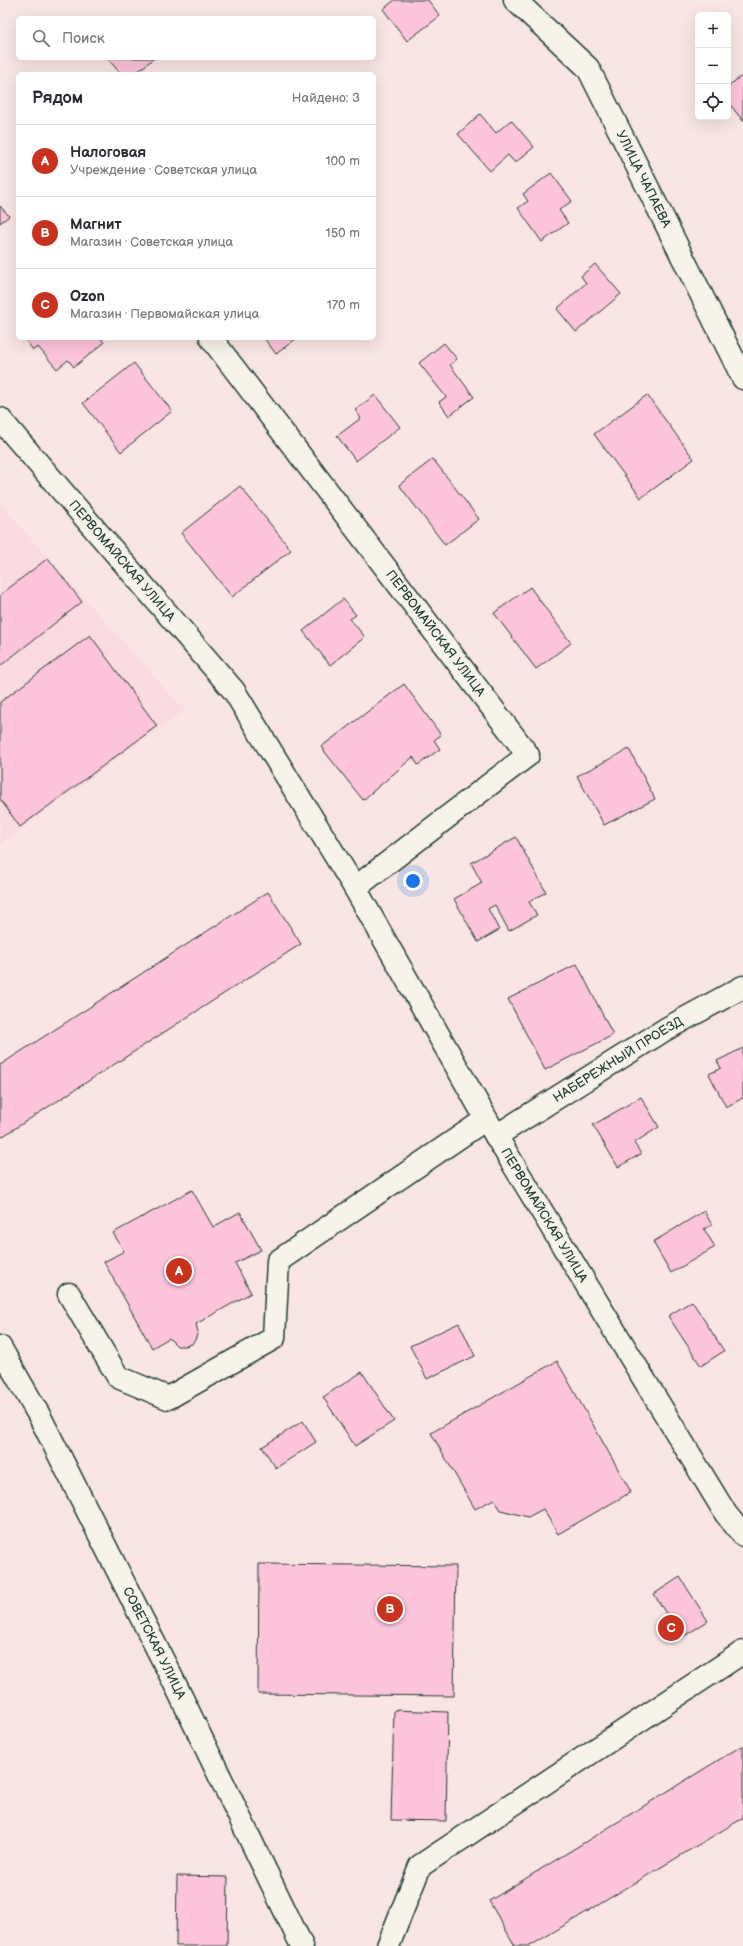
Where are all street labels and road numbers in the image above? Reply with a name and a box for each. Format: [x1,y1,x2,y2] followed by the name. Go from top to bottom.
[613,128,675,230] street label: УЛИЦА ЧАПАЕВА
[66,497,178,625] street label: ПЕРВОМАЙСКАЯ УЛИЦА
[382,567,489,700] street label: ПЕРВОМАЙСКАЯ УЛИЦА
[550,1013,686,1106] street label: НАБЕРЕЖНЫЙ ПРОЕЗД
[497,1145,591,1285] street label: ПЕРВОМАЙСКАЯ УЛИЦА
[119,1584,189,1702] street label: СОВЕТСКАЯ УЛИЦА

